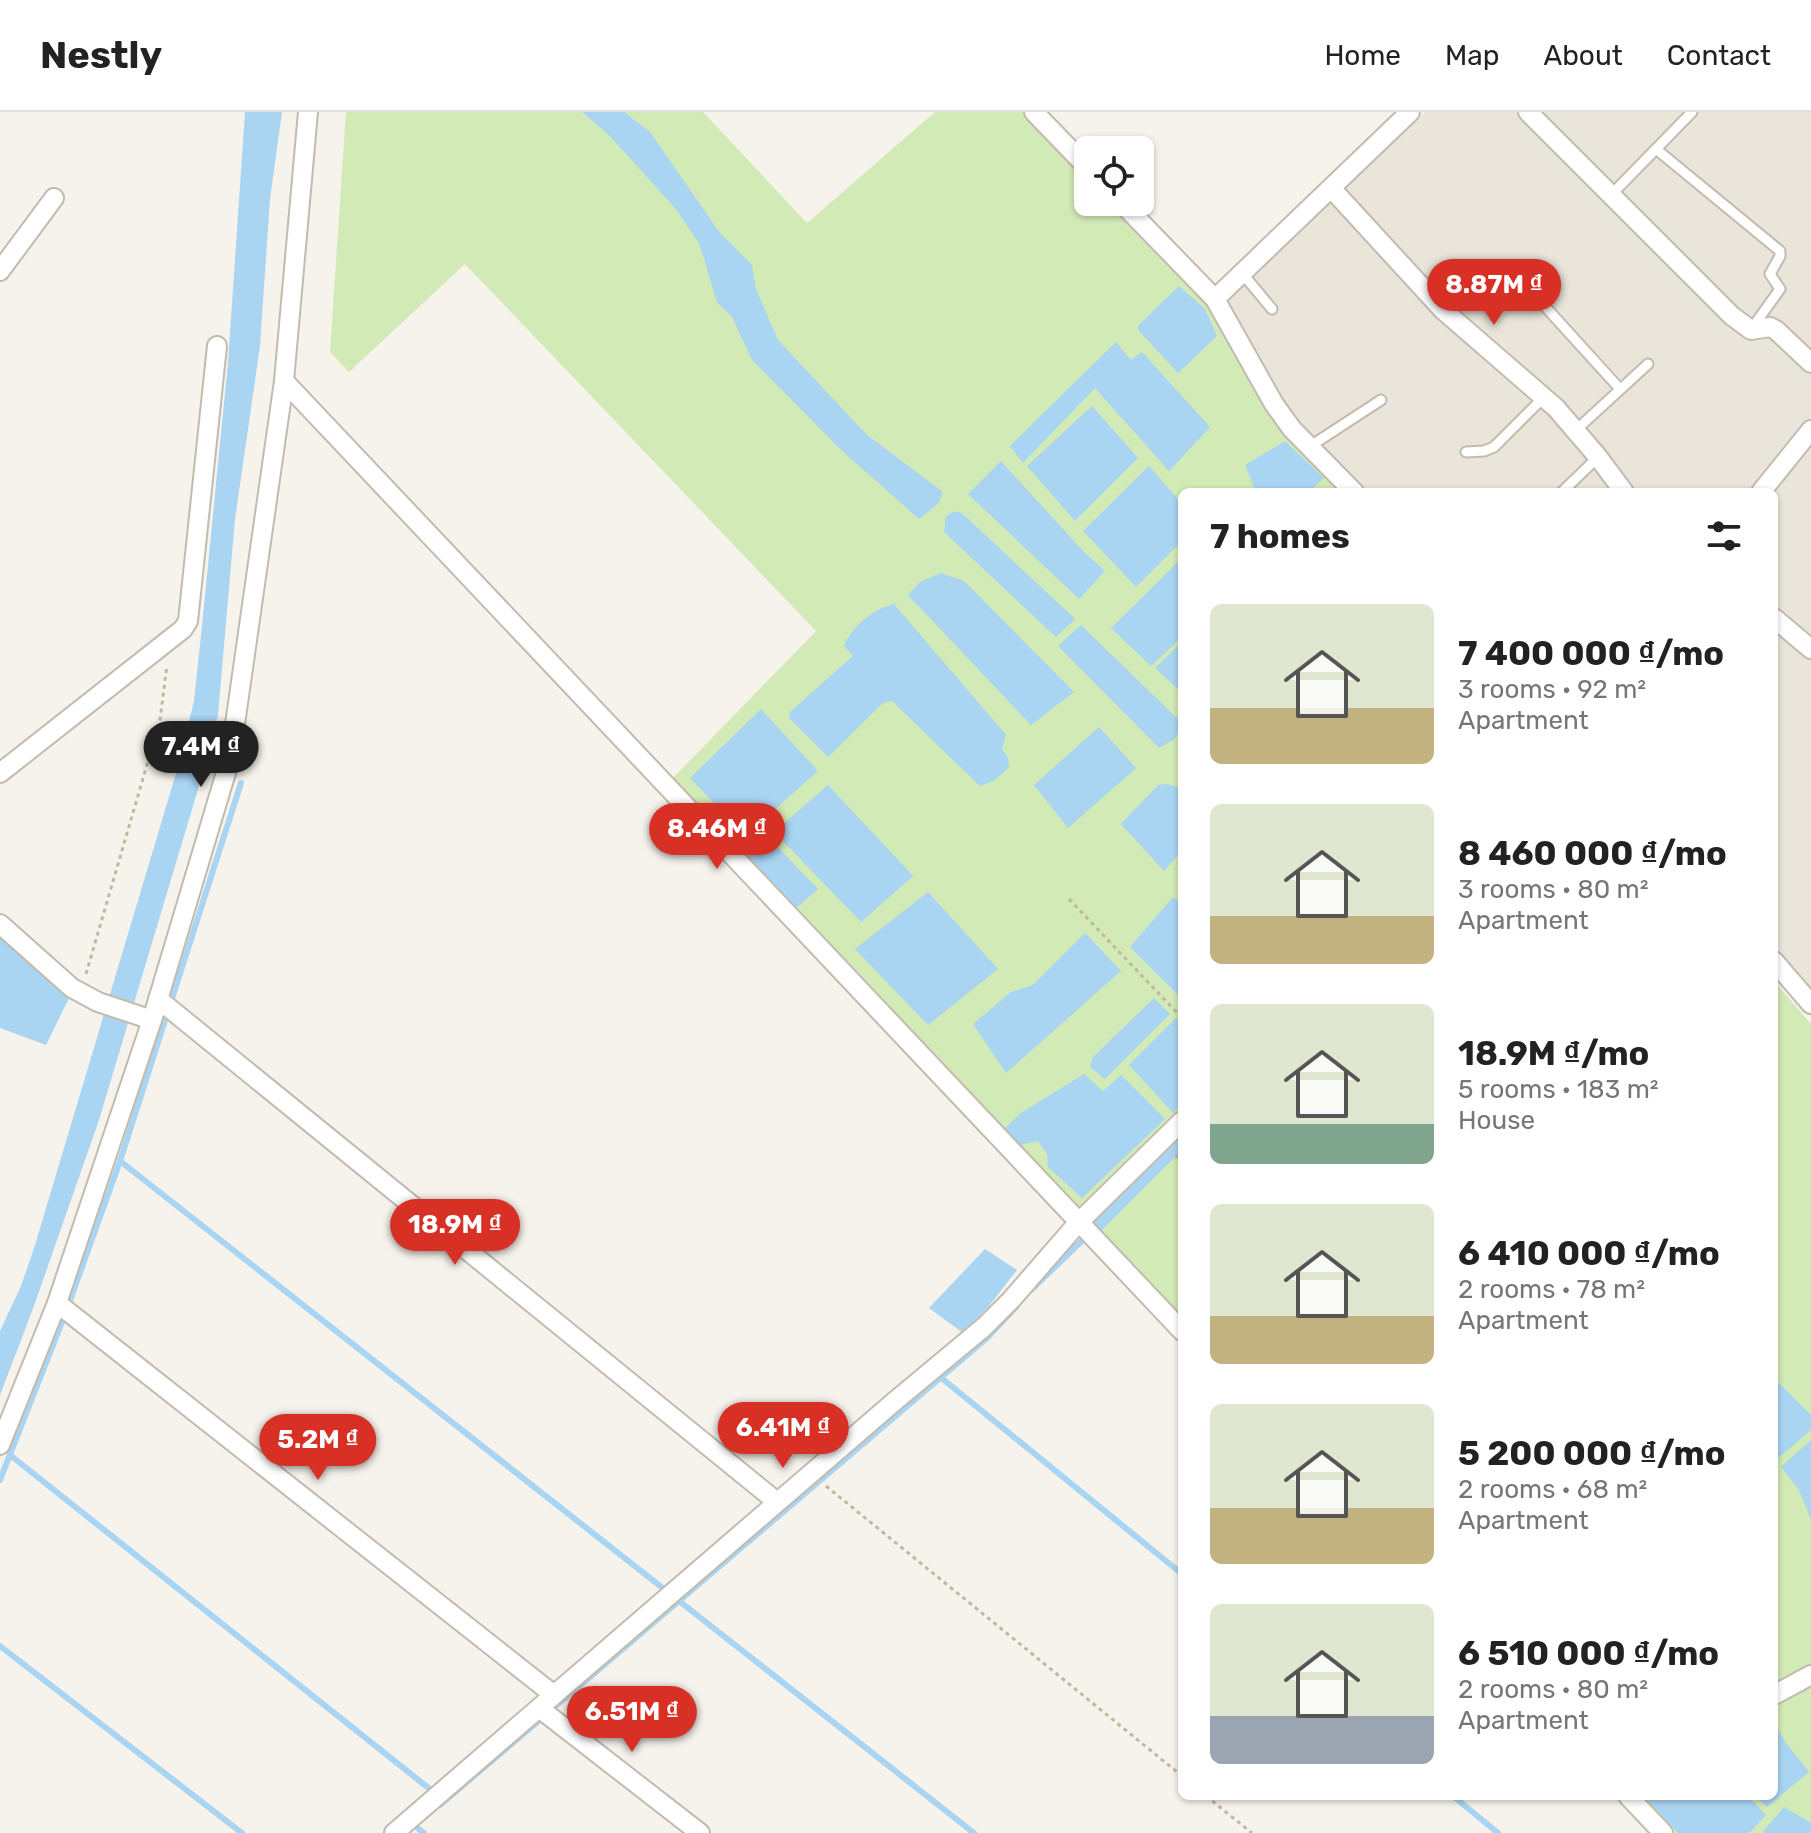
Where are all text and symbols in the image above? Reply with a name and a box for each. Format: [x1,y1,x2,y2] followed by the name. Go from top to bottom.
[40,32,162,78] text: Nestly
[1324,39,1401,72] text: Home
[1445,39,1499,72] text: Map
[1543,39,1623,72] text: About
[1667,39,1771,72] text: Contact
[1074,136,1154,216] map controls
[1074,136,1154,216] button: locate
[1420,259,1568,327] pin: 8.87M ₫
[1445,269,1543,300] text: 8.87M ₫
[1702,514,1746,558] icon: filters
[1210,516,1350,557] text: 7 homes
[1458,633,1724,674] text: 7 400 000 ₫/mo
[1274,636,1370,732] icon: home
[1458,674,1646,705] text: 3 rooms · 92 m²
[1458,705,1589,736] text: Apartment
[136,721,266,789] pin: 7.4M ₫
[162,731,240,762] text: 7.4M ₫
[643,803,791,871] pin: 8.46M ₫
[667,813,767,844] text: 8.46M ₫
[1458,833,1727,874] text: 8 460 000 ₫/mo
[1274,836,1370,932] icon: home
[1458,874,1649,905] text: 3 rooms · 80 m²
[1458,905,1589,936] text: Apartment
[1458,1033,1649,1074] text: 18.9M ₫/mo
[1274,1036,1370,1132] icon: home
[1458,1074,1659,1105] text: 5 rooms · 183 m²
[1458,1105,1535,1136] text: House
[381,1199,529,1267] pin: 18.9M ₫
[408,1209,502,1240] text: 18.9M ₫
[1458,1233,1720,1274] text: 6 410 000 ₫/mo
[1274,1236,1370,1332] icon: home
[1458,1274,1645,1305] text: 2 rooms · 78 m²
[1458,1305,1589,1336] text: Apartment
[709,1402,857,1470] pin: 6.41M ₫
[736,1412,830,1443] text: 6.41M ₫
[253,1414,383,1482] pin: 5.2M ₫
[277,1424,359,1455] text: 5.2M ₫
[1458,1433,1725,1474] text: 5 200 000 ₫/mo
[1274,1436,1370,1532] icon: home
[1458,1474,1647,1505] text: 2 rooms · 68 m²
[1458,1505,1589,1536] text: Apartment
[1458,1633,1719,1674] text: 6 510 000 ₫/mo
[1274,1636,1370,1732] icon: home
[1458,1674,1648,1705] text: 2 rooms · 80 m²
[558,1686,706,1754] pin: 6.51M ₫
[585,1696,679,1727] text: 6.51M ₫
[1458,1705,1589,1736] text: Apartment

